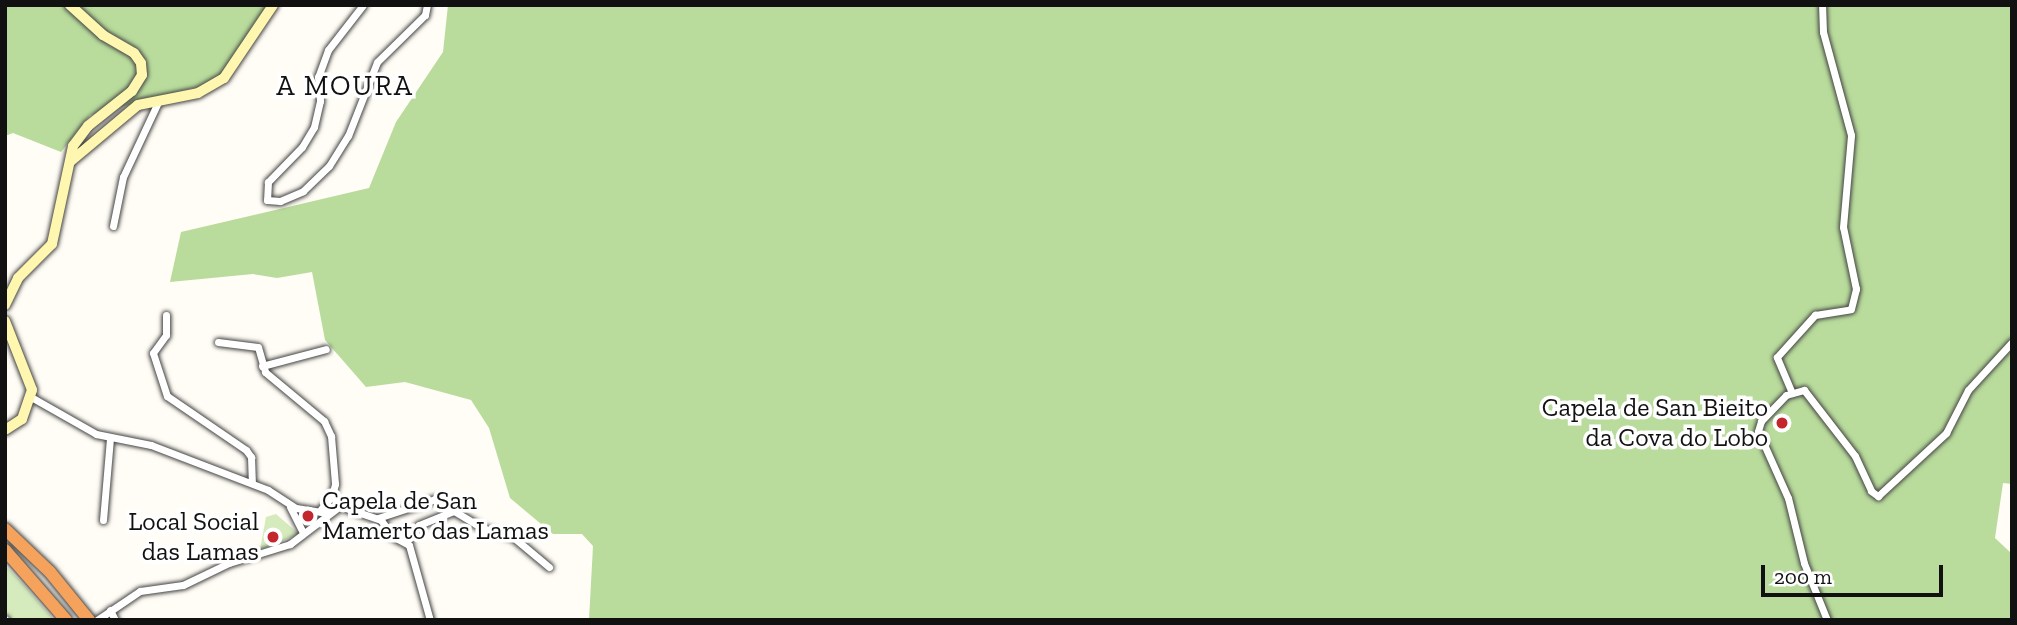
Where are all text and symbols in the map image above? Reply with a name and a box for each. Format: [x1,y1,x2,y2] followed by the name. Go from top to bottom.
[277,69,413,103] district label: A MOURA
[1542,392,1768,453] place label: Capela de San Bieito da Cova do Lobo
[1774,415,1790,431] marker: Capela de San Bieito da Cova do Lobo
[322,485,549,546] place label: Capela de San Mamerto das Lamas
[128,506,259,568] place label: Local Social das Lamas
[300,508,316,524] marker: Capela de San Mamerto das Lamas
[265,529,281,545] marker: Local Social das Lamas
[1765,552,1947,596] scale bar
[1774,564,1832,589] text: 200 m

